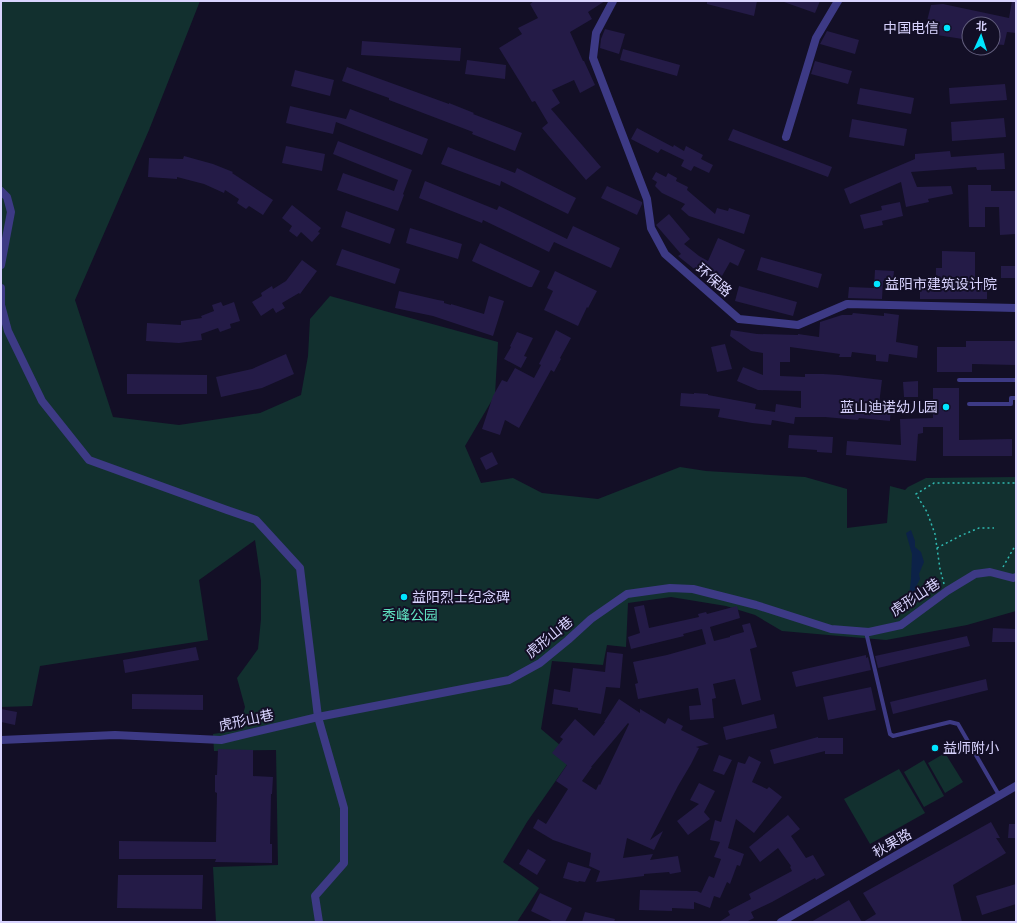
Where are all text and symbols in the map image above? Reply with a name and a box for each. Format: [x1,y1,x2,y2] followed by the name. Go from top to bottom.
[961,16,1001,56] north arrow
[883,20,939,36] place label: 中国电信
[976,20,987,32] text: 北
[942,23,952,33] marker: 中国电信
[693,260,735,300] street label: 环保路
[885,276,997,292] place label: 益阳市建筑设计院
[872,279,882,289] marker: 益阳市建筑设计院
[840,399,938,415] place label: 蓝山迪诺幼儿园
[941,402,951,412] marker: 蓝山迪诺幼儿园
[887,575,943,619] street label: 虎形山巷
[412,589,510,605] place label: 益阳烈士纪念碑
[399,592,409,602] marker: 益阳烈士纪念碑
[382,607,438,623] park label: 秀峰公园
[522,613,576,661] street label: 虎形山巷
[217,706,275,734] street label: 虎形山巷
[943,740,999,756] place label: 益师附小
[930,743,940,753] marker: 益师附小
[870,826,914,860] street label: 秋果路

